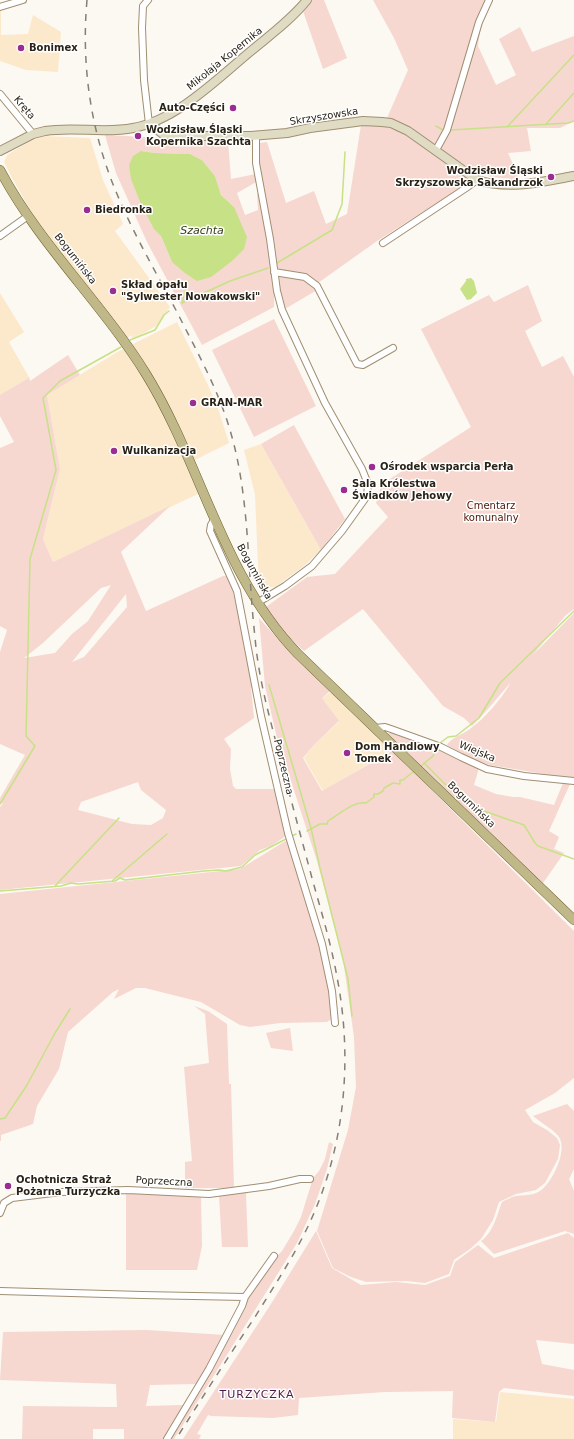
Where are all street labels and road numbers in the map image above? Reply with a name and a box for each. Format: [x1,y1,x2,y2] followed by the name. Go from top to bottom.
[185,25,265,93] street label: Mikołaja Kopernika
[11,94,37,122] street label: Kręta
[289,106,359,128] street label: Skrzyszowska
[51,231,99,287] street label: Bogumińska
[234,542,274,602] street label: Bogumińska
[271,738,295,796] street label: Poprzeczna
[457,739,497,765] street label: Wiejska
[445,779,497,831] street label: Bogumińska
[135,1175,193,1189] street label: Poprzeczna

